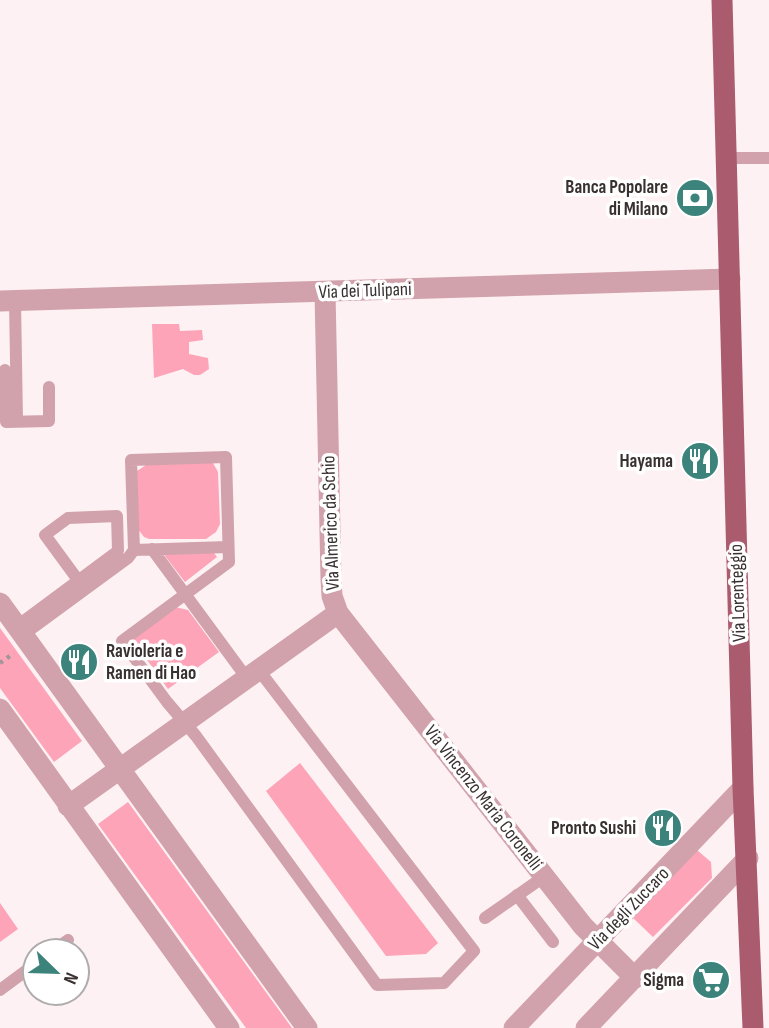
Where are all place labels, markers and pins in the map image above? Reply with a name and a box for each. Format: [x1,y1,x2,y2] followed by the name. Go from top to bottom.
[565,176,668,221] place label: Banca Popolare di Milano
[674,177,716,219] bank icon: Banca Popolare di Milano
[679,440,721,482] restaurant icon: Hayama
[619,450,673,473] place label: Hayama
[106,640,196,685] place label: Ravioleria e Ramen di Hao
[58,641,100,683] restaurant icon: Ravioleria e Ramen di Hao
[642,807,684,849] restaurant icon: Pronto Sushi
[551,817,636,840] place label: Pronto Sushi
[690,959,732,1001] supermarket icon: Sigma
[643,969,684,992] place label: Sigma

